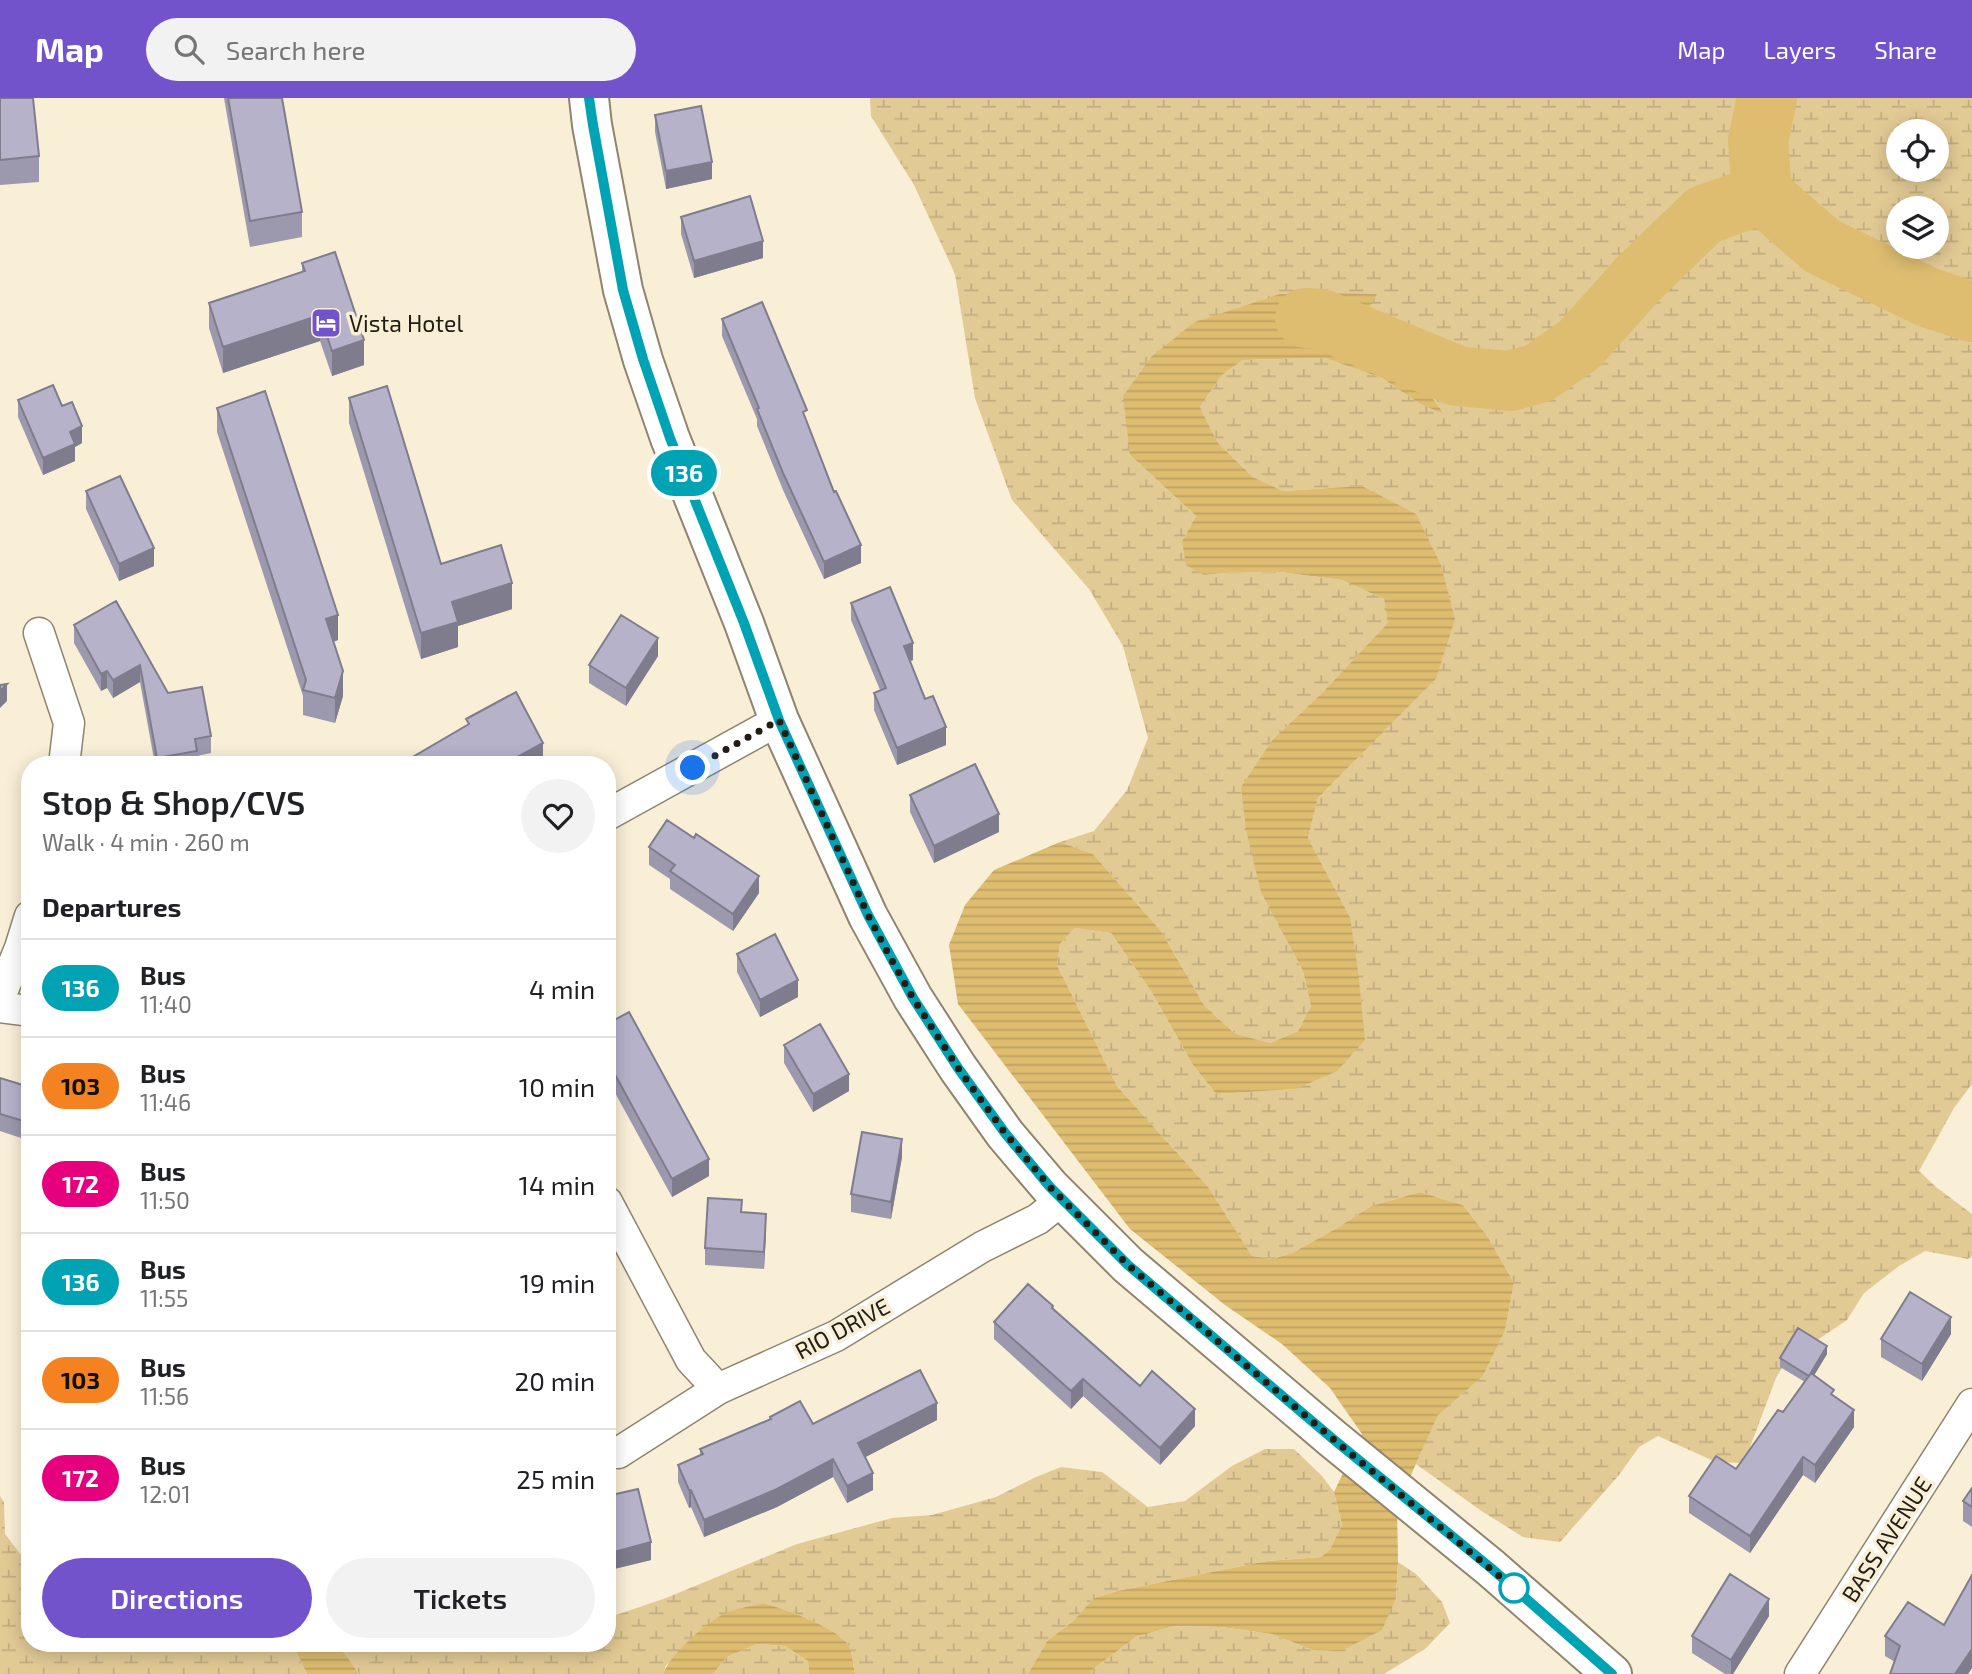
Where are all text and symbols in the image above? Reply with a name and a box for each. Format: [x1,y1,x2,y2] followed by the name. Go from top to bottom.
[146,18,636,81] search box
[35,29,104,69] text: Map
[170,30,208,68] icon: search
[226,34,365,65] text: Search here
[1677,35,1725,64] text: Map
[1763,35,1836,64] text: Layers
[1874,35,1937,64] text: Share
[1886,119,1949,259] map controls
[1886,119,1949,182] button: locate
[1886,196,1949,259] button: layers
[309,306,343,340] hotel icon: Vista Hotel
[349,309,463,337] place label: Vista Hotel
[644,450,724,496] line badge: 136
[665,458,703,487] text: 136
[675,750,710,785] your location
[521,779,595,853] button: heart
[42,782,305,822] text: Stop & Shop/CVS
[42,828,250,856] text: Walk · 4 min · 260 m
[42,891,181,922] text: Departures
[140,959,186,990] text: Bus
[61,973,100,1002] text: 136
[529,973,595,1004] text: 4 min
[140,990,192,1018] text: 11:40
[140,1057,186,1088] text: Bus
[61,1071,100,1100] text: 103
[519,1071,595,1102] text: 10 min
[140,1088,191,1116] text: 11:46
[140,1155,186,1186] text: Bus
[62,1169,99,1198] text: 172
[519,1169,595,1200] text: 14 min
[140,1186,190,1214] text: 11:50
[140,1253,186,1284] text: Bus
[61,1267,100,1296] text: 136
[520,1267,595,1298] text: 19 min
[140,1284,188,1312] text: 11:55
[790,1291,894,1365] street label: RIO DRIVE
[140,1351,186,1382] text: Bus
[61,1365,100,1394] text: 103
[515,1365,595,1396] text: 20 min
[140,1382,189,1410] text: 11:56
[140,1449,186,1480] text: Bus
[62,1463,99,1492] text: 172
[516,1463,595,1494] text: 25 min
[1835,1471,1937,1607] street label: BASS AVENUE
[140,1480,191,1508] text: 12:01
[42,1558,312,1638] button: Directions
[326,1558,595,1638] button: Tickets
[1499,1573,1529,1603] unlabelled marker

